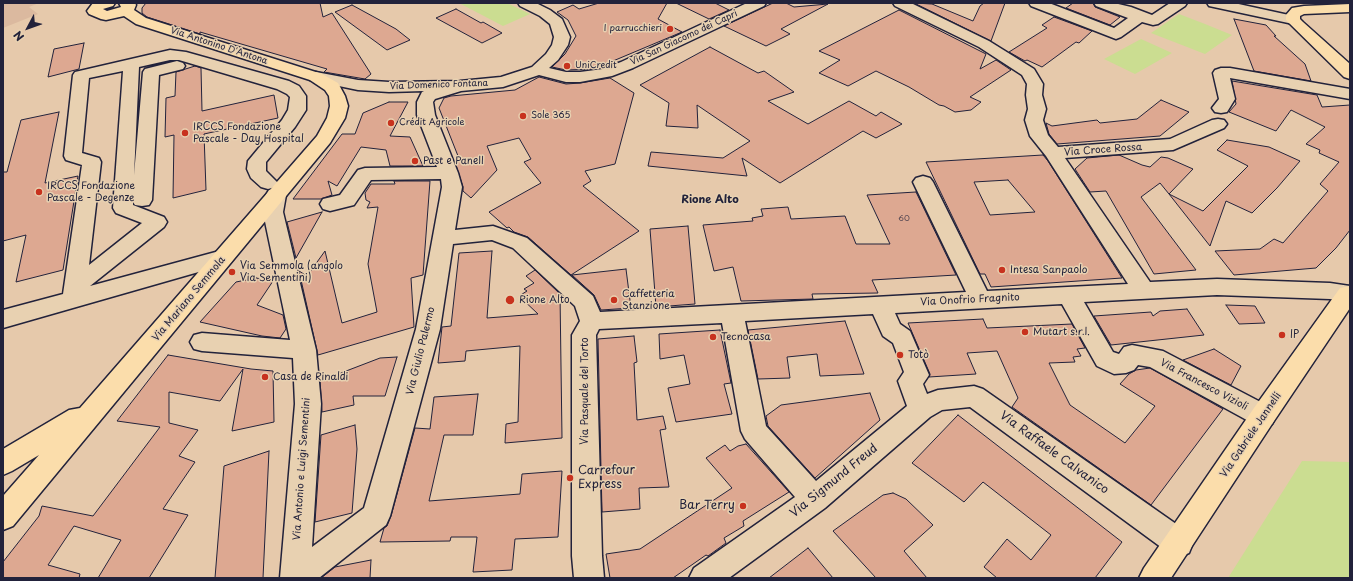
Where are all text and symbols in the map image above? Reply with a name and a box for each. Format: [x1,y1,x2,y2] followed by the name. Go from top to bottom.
[8,8,48,48] north arrow
[629,8,739,68] street label: Via San Giacomo dei Capri
[604,24,662,34] place label: I parrucchieri
[665,24,675,34] marker: I parrucchieri
[169,25,269,67] street label: Via Antonino D'Antona
[9,27,28,45] text: N
[562,61,572,71] marker: UniCredit
[575,61,617,71] place label: UniCredit
[390,78,488,92] street label: Via Domenico Fontana
[518,111,528,121] marker: Sole 365
[531,111,570,121] place label: Sole 365
[386,118,396,128] marker: Crédit Agricole
[399,118,465,128] place label: Crédit Agricole
[193,121,304,144] place label: IRCCS Fondazione Pascale - Day Hospital
[180,128,190,138] marker: IRCCS Fondazione Pascale - Day Hospital
[1064,141,1142,159] street label: Via Croce Rossa
[423,155,484,167] place label: Past e Panell
[410,156,420,166] marker: Past e Panell
[47,180,135,204] place label: IRCCS Fondazione Pascale - Degenze
[34,187,44,197] marker: IRCCS Fondazione Pascale - Degenze
[681,193,739,207] district label: Rione Alto
[898,214,910,224] house number: 60
[150,254,228,344] street label: Via Mariano Semmola
[240,260,343,284] place label: Via Semmola (angolo Via Sementini)
[1010,264,1087,276] place label: Intesa Sanpaolo
[997,265,1007,275] marker: Intesa Sanpaolo
[227,267,237,277] marker: Via Semmola (angolo Via Sementini)
[622,288,675,312] place label: Caffetteria Stanzione
[920,291,1020,309] street label: Via Onofrio Fragnito
[504,294,516,306] marker: Rione Alto
[519,294,570,306] place label: Rione Alto
[609,295,619,305] marker: Caffetteria Stanzione
[404,306,438,396] street label: Via Giulio Palermo
[1033,326,1090,338] place label: Mutart s.r.l.
[1020,327,1030,337] marker: Mutart s.r.l.
[1290,329,1299,341] place label: IP
[1277,330,1287,340] marker: IP
[721,331,771,343] place label: Tecnocasa
[708,332,718,342] marker: Tecnocasa
[579,337,591,445] street label: Via Pasquale del Torto
[908,349,929,361] place label: Totò
[895,350,905,360] marker: Totò
[1158,357,1250,413] street label: Via Francesco Vizioli
[273,371,348,383] place label: Casa de Rinaldi
[260,372,270,382] marker: Casa de Rinaldi
[1218,390,1284,480] street label: Via Gabriele Jannelli
[291,397,313,541] street label: Via Antonio e Luigi Sementini
[997,409,1111,497] street label: Via Raffaele Calvanico
[787,441,881,521] street label: Via Sigmund Freud
[578,464,635,492] place label: Carrefour Express
[565,473,575,483] marker: Carrefour Express
[679,499,735,513] place label: Bar Terry
[738,501,748,511] marker: Bar Terry

